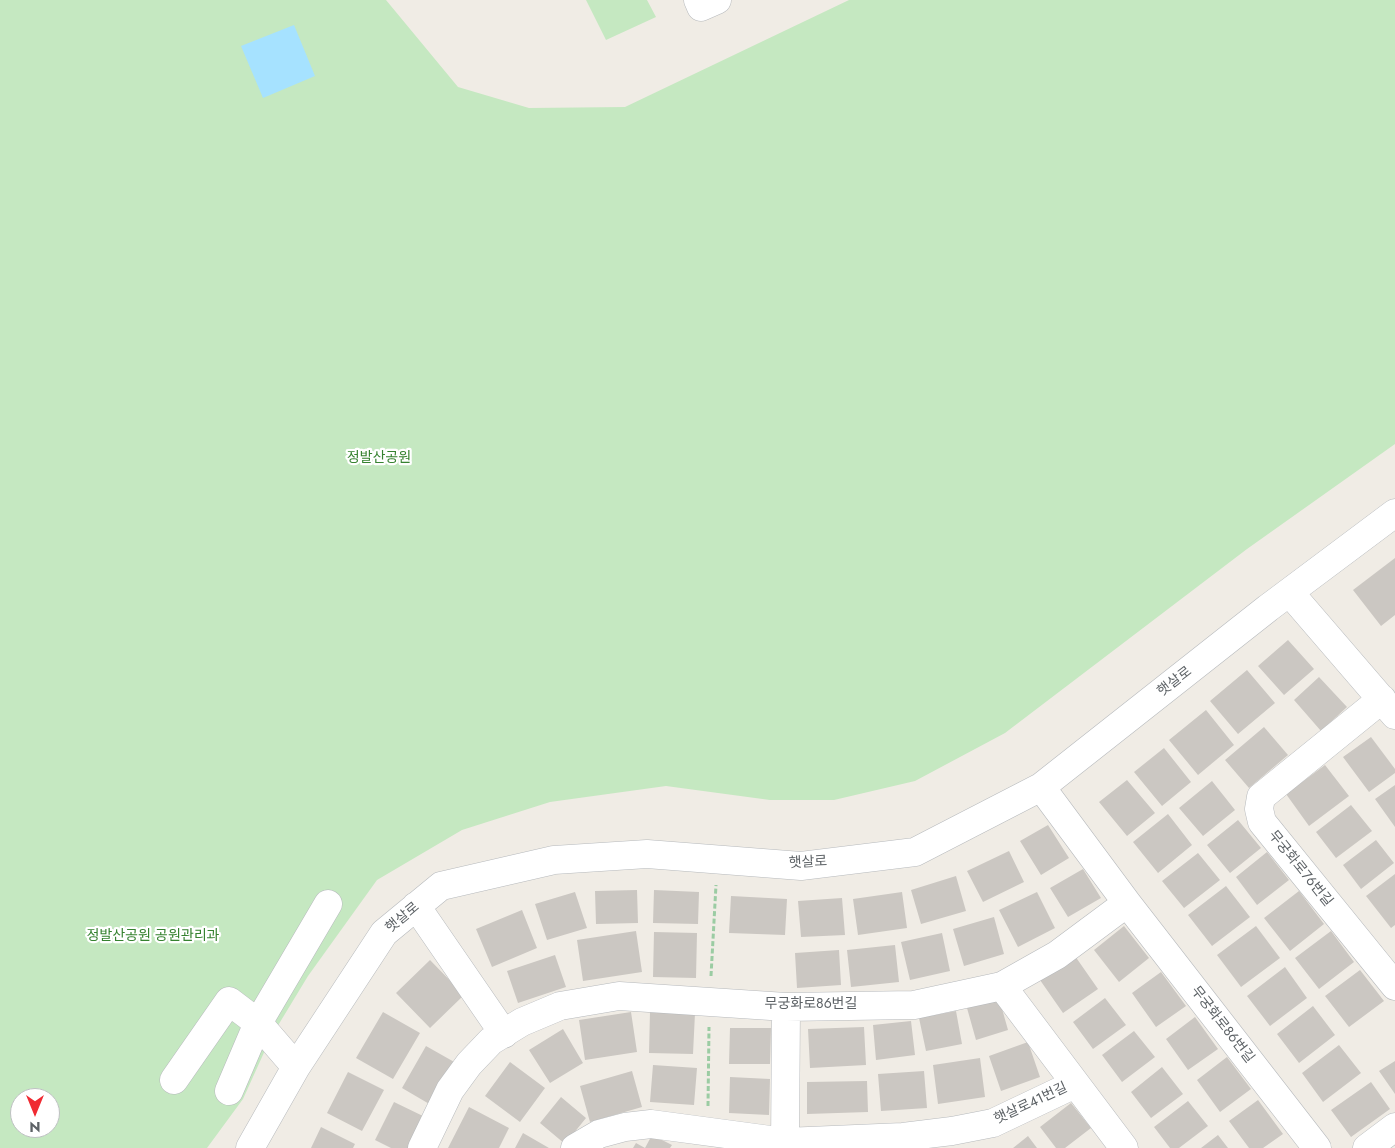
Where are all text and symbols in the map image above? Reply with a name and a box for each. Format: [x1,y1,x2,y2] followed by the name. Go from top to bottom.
[347,451,411,467] park label: 정발산공원
[1155,663,1195,701] street label: 햇살로
[1264,828,1336,910] street label: 무궁화로76번길
[788,854,828,872] street label: 햇살로
[383,899,423,937] street label: 햇살로
[87,929,219,945] park label: 정발산공원 공원관리과
[1187,983,1257,1067] street label: 무궁화로86번길
[765,997,857,1013] street label: 무궁화로86번길
[992,1080,1070,1128] street label: 햇살로41번길
[10,1088,60,1138] north arrow
[29,1117,41,1137] text: N

